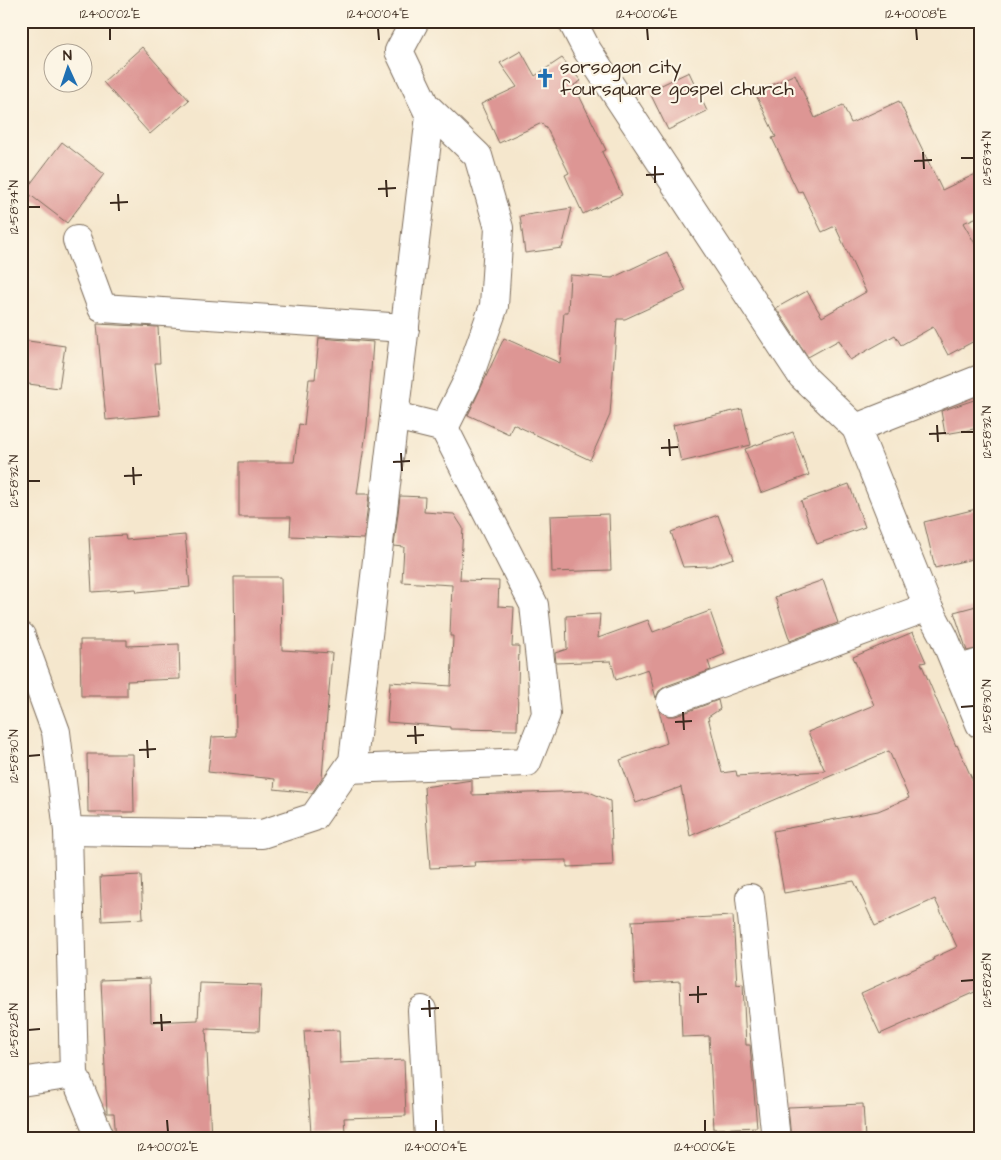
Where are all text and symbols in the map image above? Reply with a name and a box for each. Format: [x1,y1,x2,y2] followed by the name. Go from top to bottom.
[80,6,140,23] text: 124°00'02"E
[347,6,409,23] text: 124°00'04"E
[616,6,678,23] text: 124°00'06"E
[885,6,947,23] text: 124°00'08"E
[42,42,92,92] north arrow
[62,46,72,66] text: N
[560,54,794,104] place label: sorsogon city foursquare gospel church
[534,67,556,89] church icon: sorsogon city foursquare gospel church
[979,131,996,185] text: 12°58'34"N
[6,180,23,234] text: 12°58'34"N
[979,405,996,458] text: 12°58'32"N
[6,454,23,507] text: 12°58'32"N
[979,679,996,733] text: 12°58'30"N
[6,729,23,783] text: 12°58'30"N
[979,952,996,1007] text: 12°58'28"N
[6,1002,23,1057] text: 12°58'28"N
[138,1139,198,1156] text: 124°00'02"E
[405,1139,467,1156] text: 124°00'04"E
[674,1139,736,1156] text: 124°00'06"E

